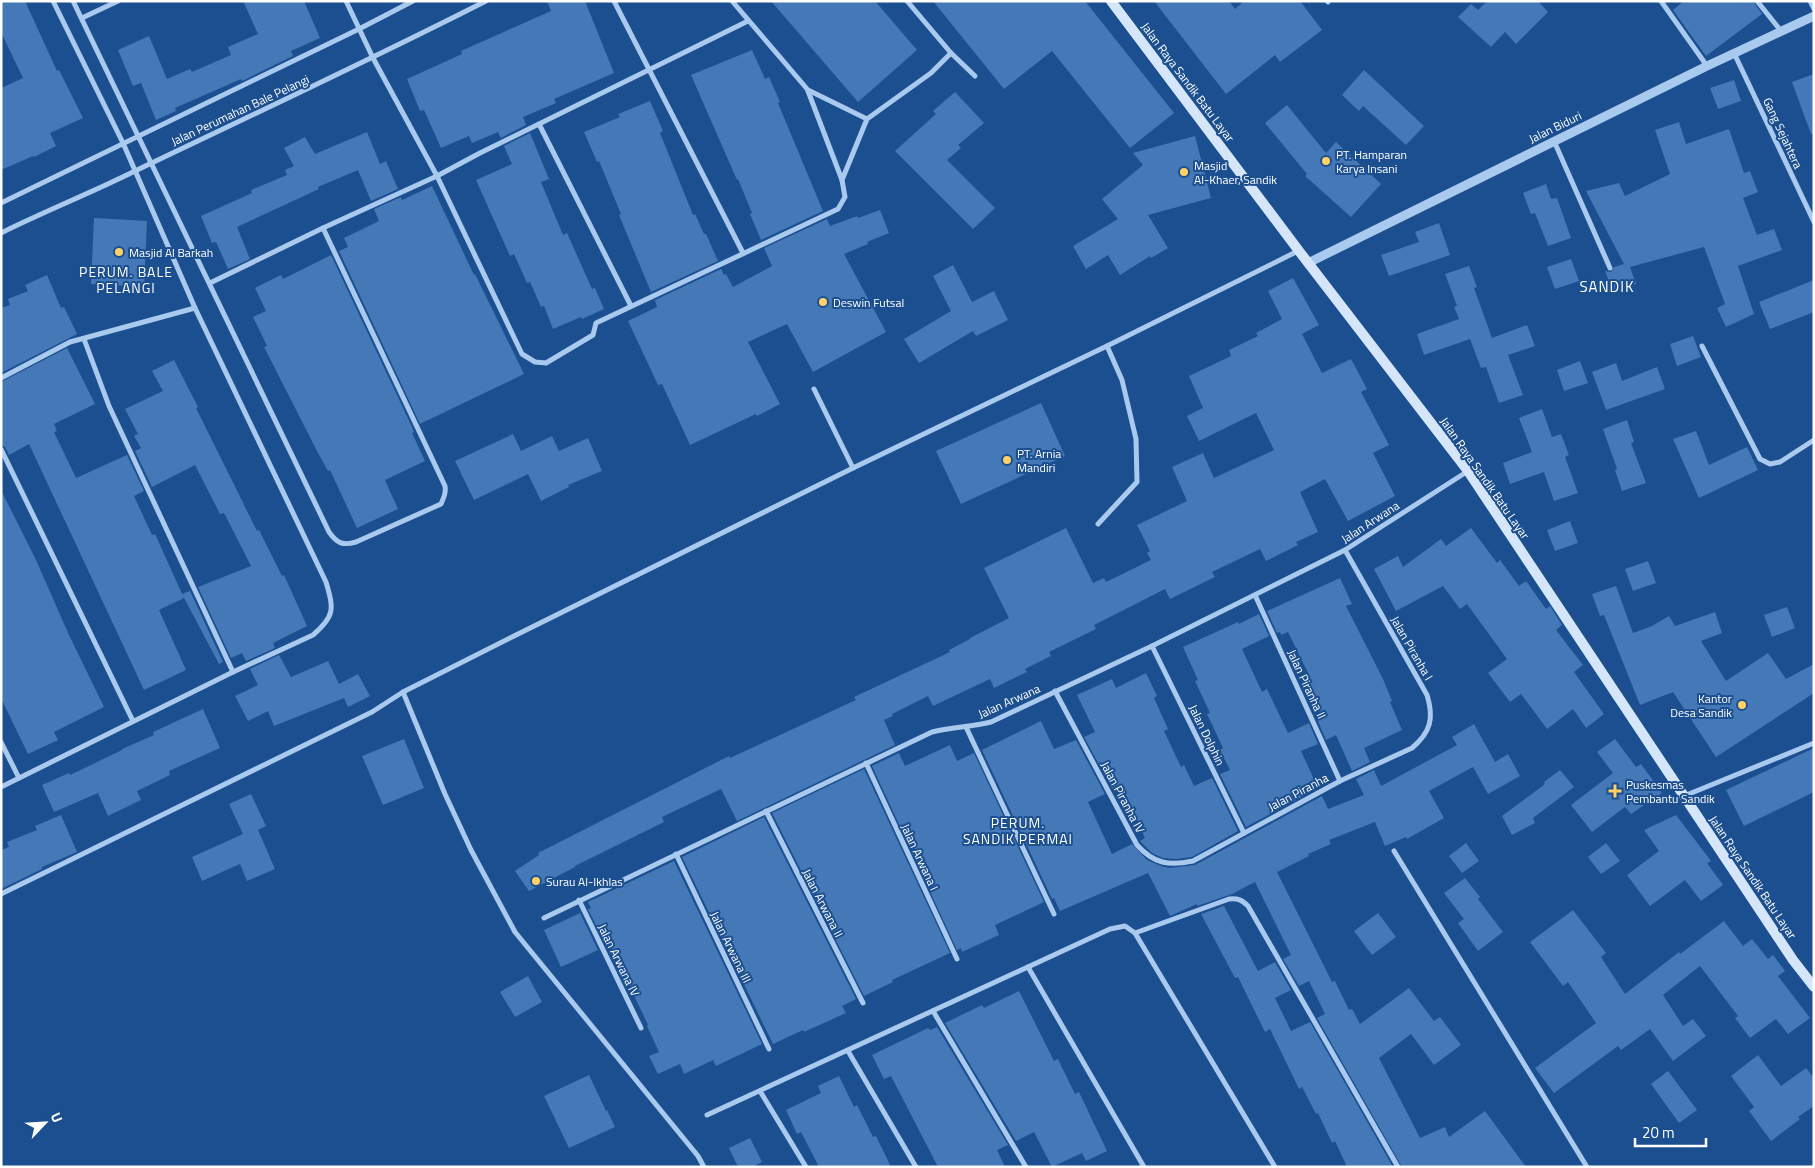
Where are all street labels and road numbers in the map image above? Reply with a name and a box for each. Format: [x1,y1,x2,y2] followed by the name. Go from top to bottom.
[1137,18,1239,146] street label: Jalan Raya Sandik Batu Layar
[168,70,312,150] street label: Jalan Perumahan Bale Pelangi
[1758,94,1808,172] street label: Gang Sejahtera
[1525,106,1585,148] street label: Jalan Biduri
[1435,413,1535,543] street label: Jalan Raya Sandik Batu Layar
[1337,496,1403,548] street label: Jalan Arwana
[1386,612,1438,684] street label: Jalan Piranha I
[1283,646,1331,722] street label: Jalan Piranha II
[975,679,1043,723] street label: Jalan Arwana
[1184,701,1230,769] street label: Jalan Dolphin
[1096,758,1150,836] street label: Jalan Piranha IV
[1264,768,1332,816] street label: Jalan Piranha
[1704,811,1802,943] street label: Jalan Raya Sandik Batu Layar
[896,820,944,894] street label: Jalan Arwana I
[798,865,848,941] street label: Jalan Arwana II
[705,908,757,986] street label: Jalan Arwana III
[593,920,645,1000] street label: Jalan Arwana IV

